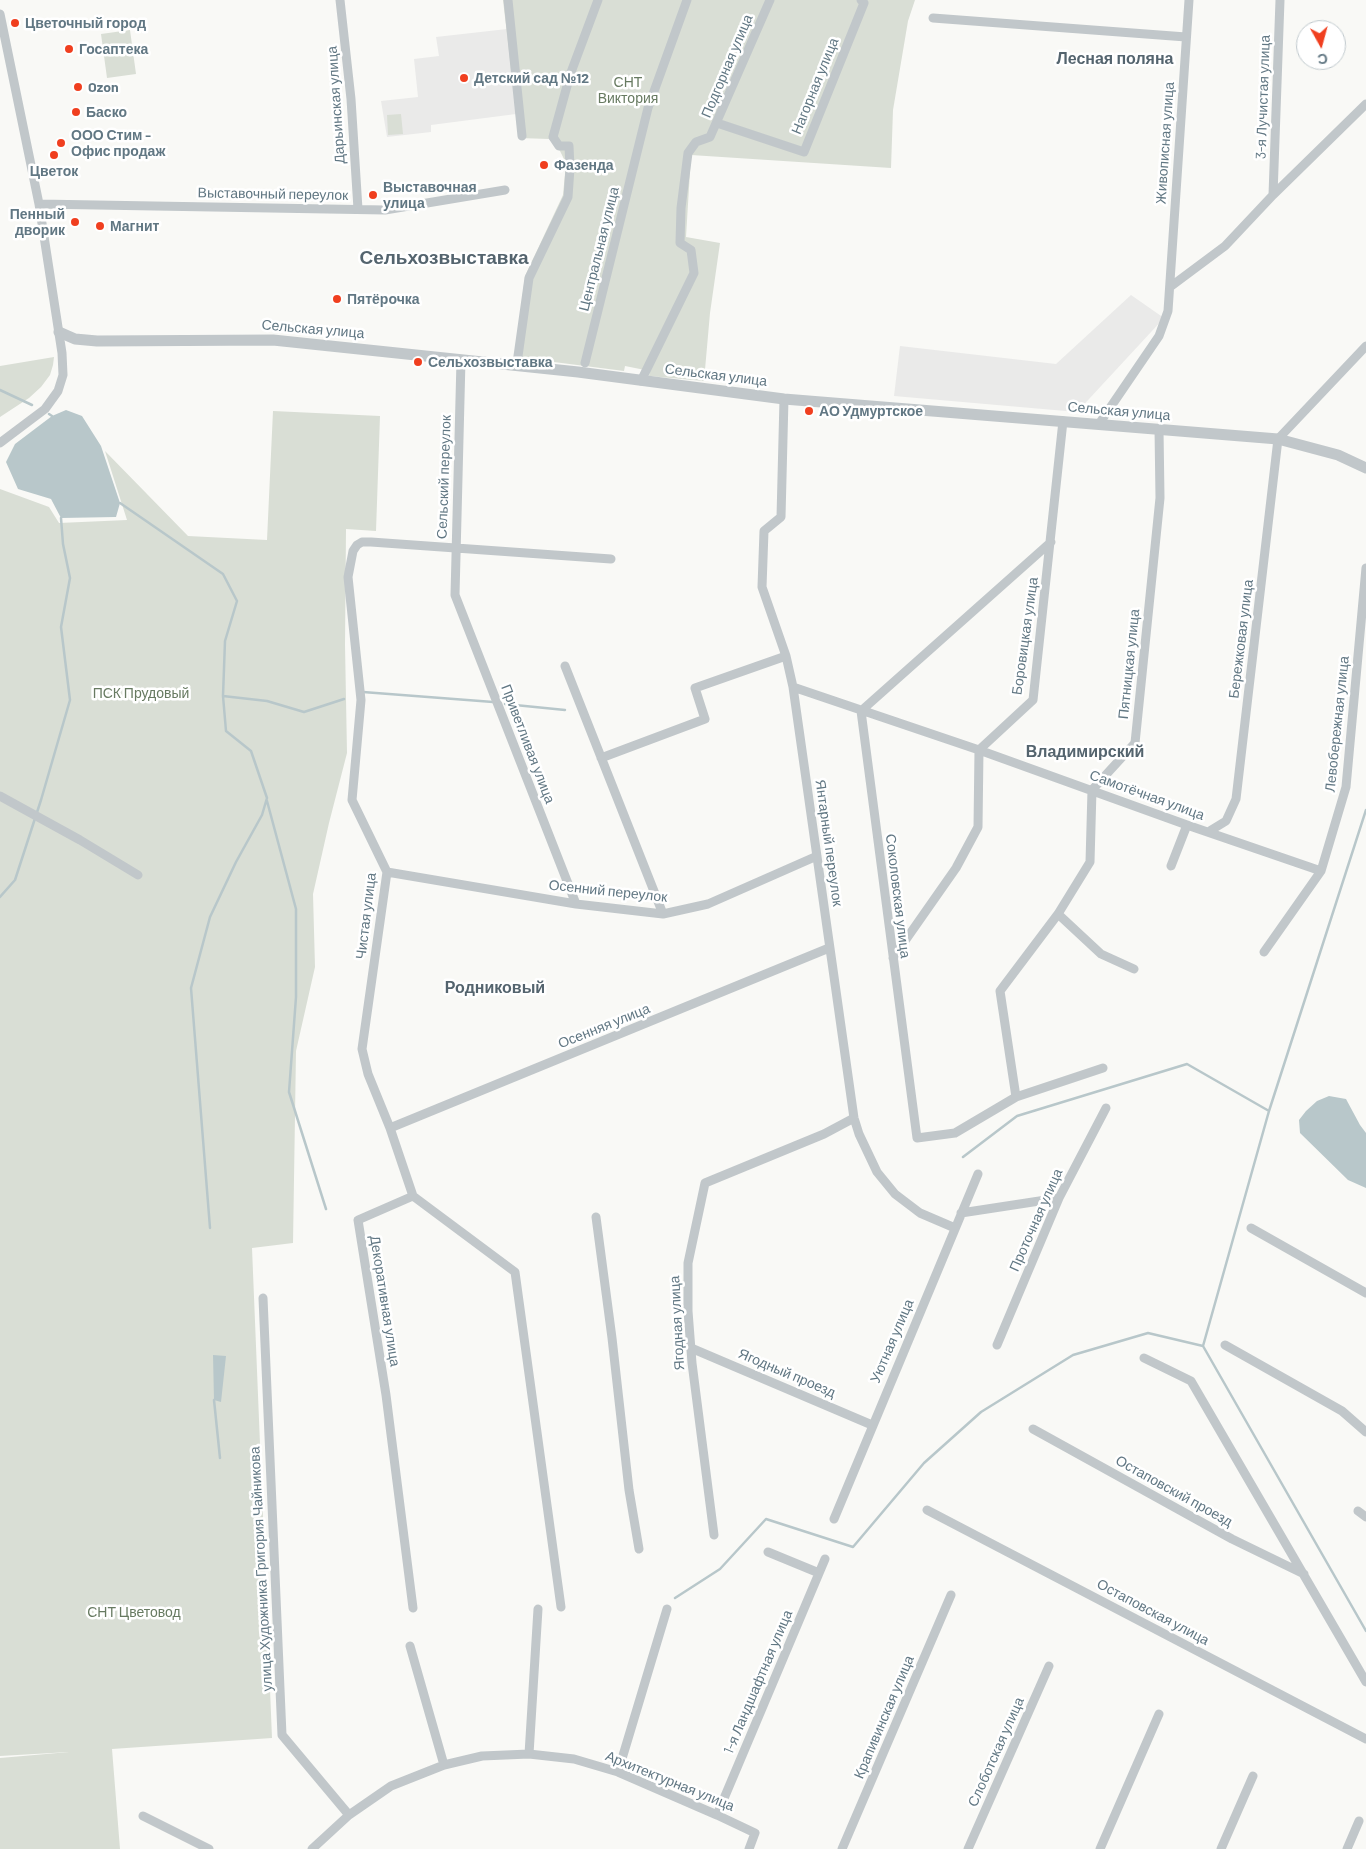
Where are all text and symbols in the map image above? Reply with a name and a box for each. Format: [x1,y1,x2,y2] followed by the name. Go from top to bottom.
[698,12,756,120] street label: Подгорная улица
[25,15,146,31] place label: Цветочный город
[9,17,21,29] marker: Цветочный город
[1296,20,1346,70] north arrow
[788,35,842,137] street label: Нагорная улица
[1252,35,1274,159] street label: 3-я Лучистая улица
[79,41,148,57] place label: Госаптека
[63,43,75,55] marker: Госаптека
[324,46,348,164] street label: Дарьинская улица
[1056,49,1174,69] district label: Лесная поляна
[1317,50,1329,68] text: С
[474,70,589,86] place label: Детский сад №12
[458,72,470,84] marker: Детский сад №12
[598,74,658,106] park label: СНТ Виктория
[88,79,119,95] place label: Ozon
[72,81,84,93] marker: Ozon
[1152,81,1178,205] street label: Живописная улица
[86,104,127,120] place label: Баско
[70,106,82,118] marker: Баско
[71,127,165,160] place label: ООО Стим - Офис продаж
[55,137,67,149] marker: ООО Стим - Офис продаж
[48,149,60,161] marker: Цветок
[554,157,614,173] place label: Фазенда
[538,159,550,171] marker: Фазенда
[30,163,78,179] place label: Цветок
[383,179,477,212] place label: Выставочная улица
[198,184,348,204] street label: Выставочный переулок
[575,185,623,313] street label: Центральная улица
[367,189,379,201] marker: Выставочная улица
[10,206,65,238] place label: Пенный дворик
[69,216,81,228] marker: Пенный дворик
[110,218,159,234] place label: Магнит
[94,220,106,232] marker: Магнит
[359,247,529,269] district label: Сельхозвыставка
[347,291,420,307] place label: Пятёрочка
[331,293,343,305] marker: Пятёрочка
[261,316,365,342] street label: Сельская улица
[428,354,553,370] place label: Сельхозвыставка
[412,356,424,368] marker: Сельхозвыставка
[664,360,768,390] street label: Сельская улица
[1067,398,1171,424] street label: Сельская улица
[819,403,923,419] place label: АО Удмуртское
[803,405,815,417] marker: АО Удмуртское
[433,415,455,539] street label: Сельский переулок
[1008,576,1042,696] street label: Боровицкая улица
[1225,579,1257,699] street label: Бережковая улица
[1115,608,1143,720] street label: Пятницкая улица
[1321,655,1353,793] street label: Левобережная улица
[498,682,558,806] street label: Приветливая улица
[93,685,189,701] park label: ПСК Прудовый
[1026,742,1144,762] district label: Владимирский
[1087,766,1207,824] street label: Самотёчная улица
[812,779,846,907] street label: Янтарный переулок
[882,833,914,959] street label: Соколовская улица
[352,872,380,960] street label: Чистая улица
[548,876,668,906] street label: Осенний переулок
[445,978,545,998] district label: Родниковый
[556,1000,652,1052] street label: Осенняя улица
[1006,1166,1066,1274] street label: Проточная улица
[366,1234,404,1368] street label: Декоративная улица
[666,1275,688,1371] street label: Ягодная улица
[867,1297,917,1385] street label: Уютная улица
[736,1345,838,1401] street label: Ягодный проезд
[246,1446,276,1692] street label: улица Художника Григория Чайникова
[1113,1452,1235,1530] street label: Остаповский проезд
[1094,1575,1212,1649] street label: Остаповская улица
[87,1604,181,1620] park label: СНТ Цветовод
[720,1608,796,1756] street label: 1-я Ландшафтная улица
[850,1653,918,1781] street label: Крапивинская улица
[964,1695,1028,1809] street label: Слоботская улица
[603,1747,737,1815] street label: Архитектурная улица

